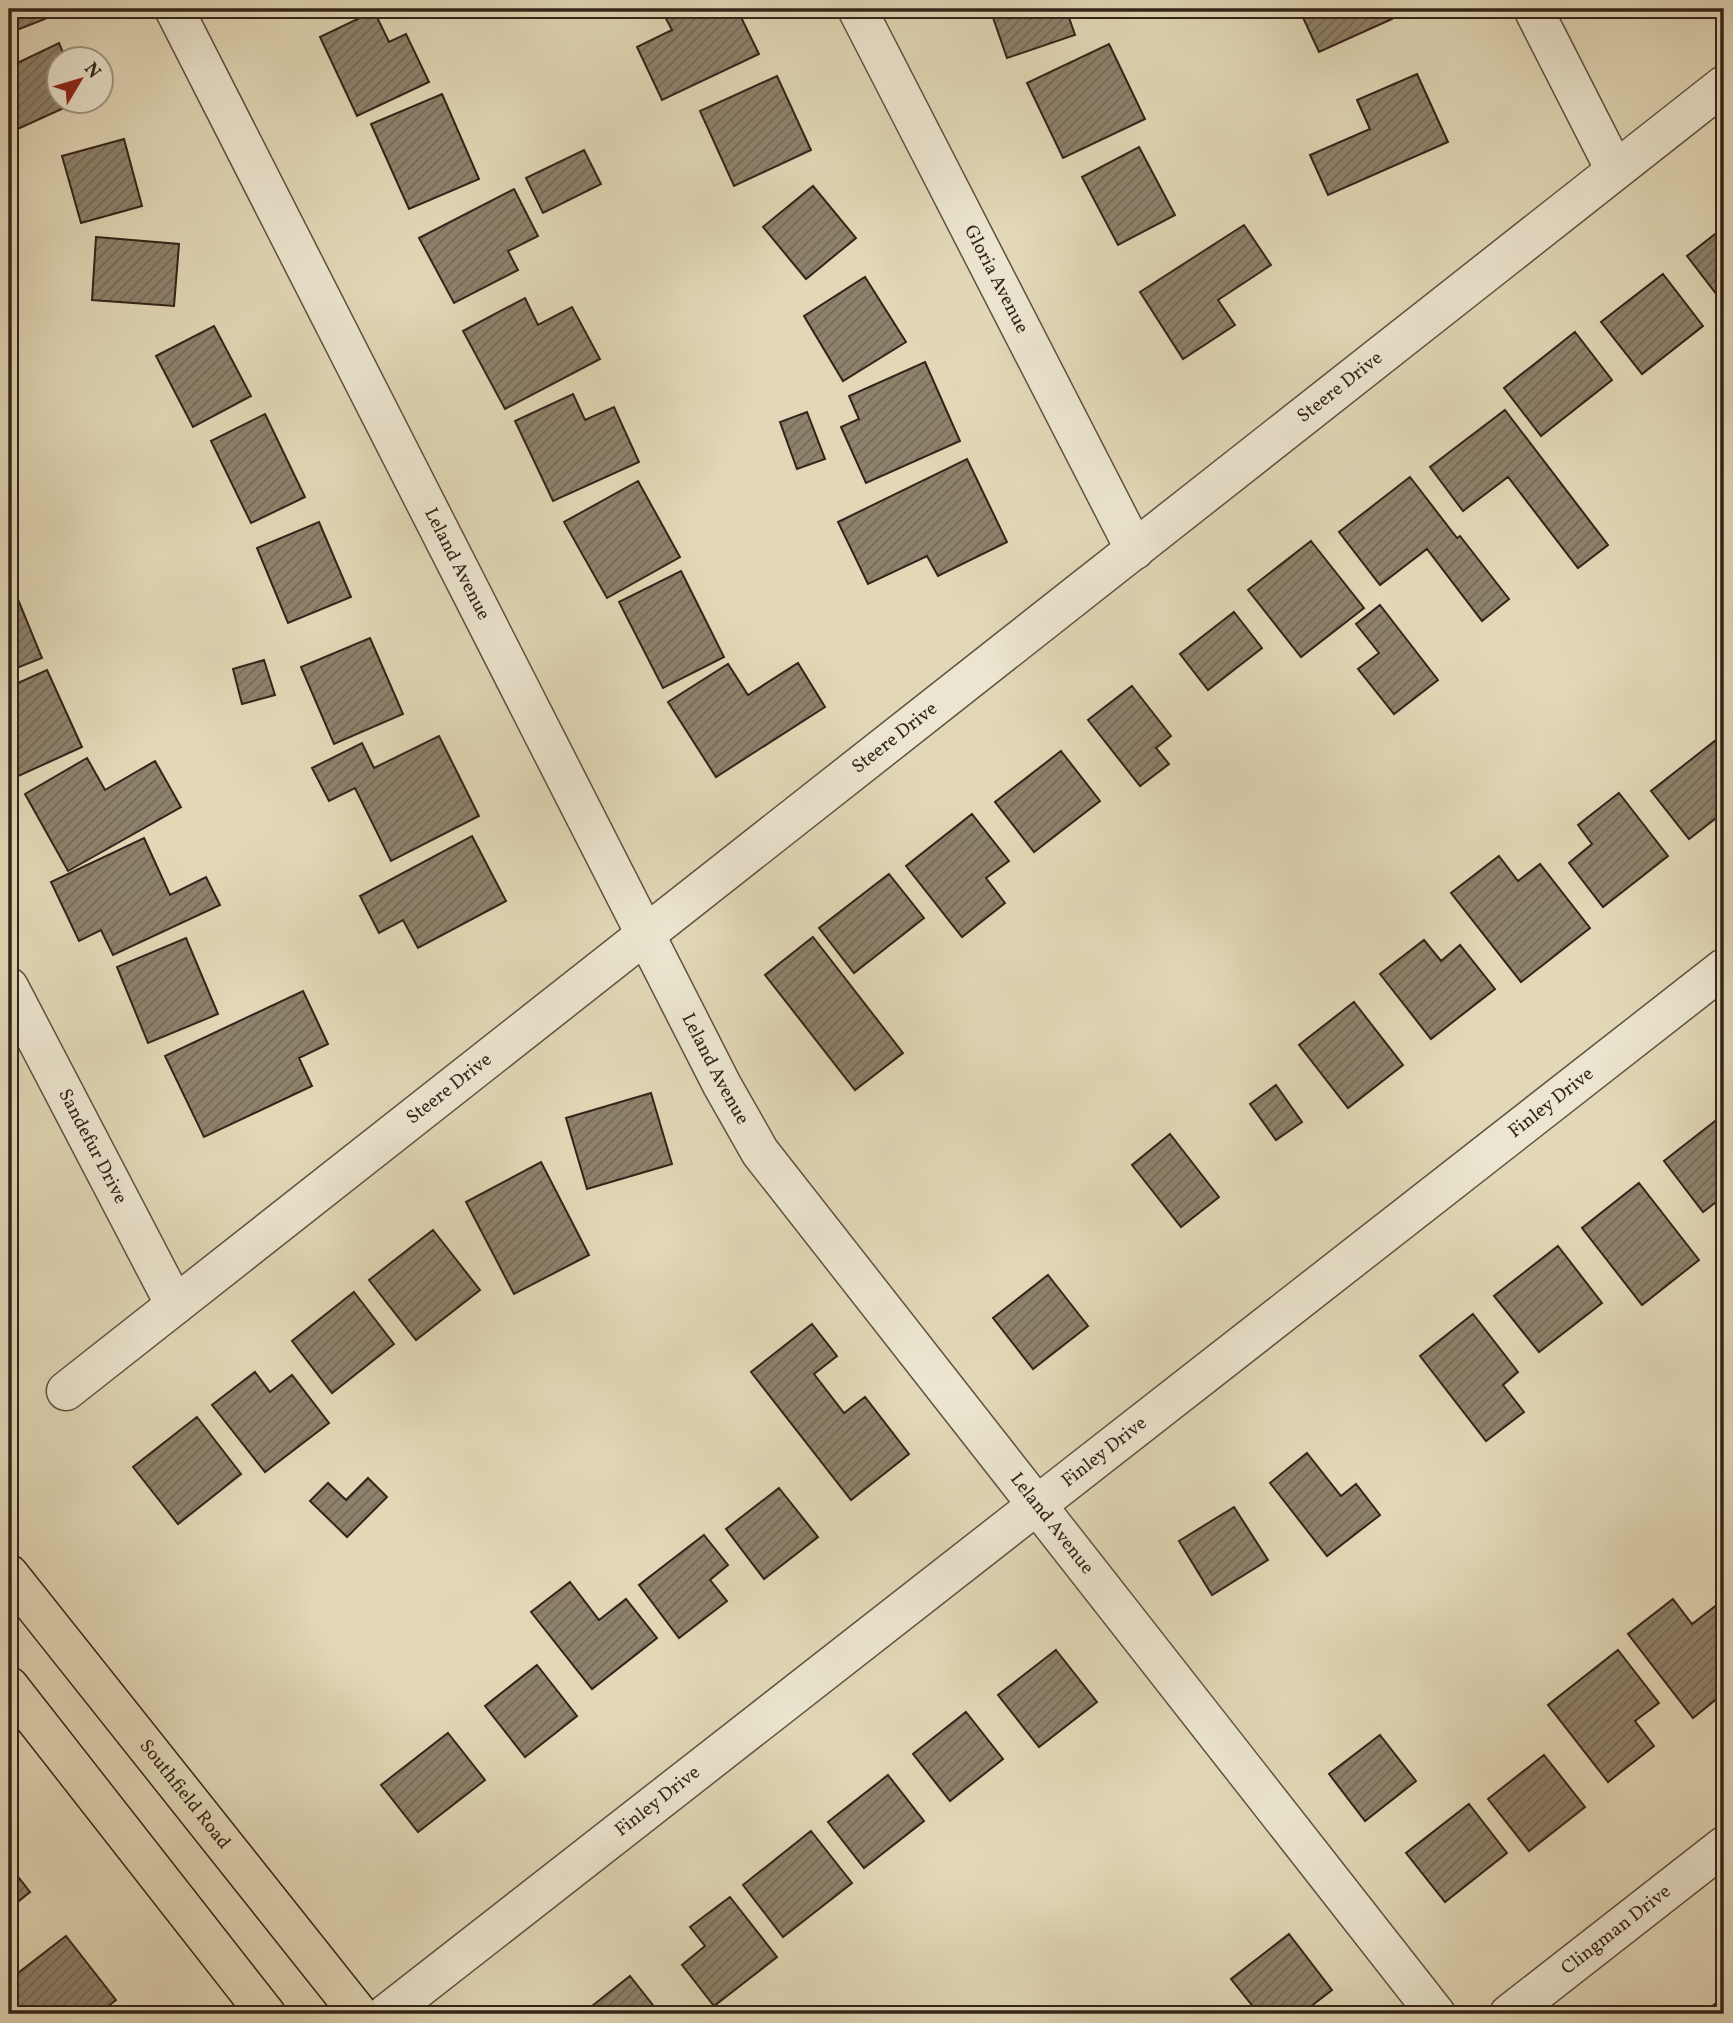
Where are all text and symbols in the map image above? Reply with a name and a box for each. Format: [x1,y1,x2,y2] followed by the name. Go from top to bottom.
[46,46,116,116] north arrow
[77,57,106,84] text: N
[957,221,1035,338] street label: Gloria Avenue
[1292,345,1388,429] street label: Steere Drive
[417,504,496,625] street label: Leland Avenue
[847,696,943,780] street label: Steere Drive
[675,1009,755,1130] street label: Leland Avenue
[401,1047,498,1131] street label: Steere Drive
[1503,1062,1599,1145] street label: Finley Drive
[52,1084,133,1209] street label: Sandefur Drive
[1056,1411,1153,1494] street label: Finley Drive
[1003,1467,1100,1580] street label: Leland Avenue
[133,1734,236,1855] street label: Southfield Road
[610,1760,706,1843] street label: Finley Drive
[1556,1879,1676,1981] street label: Clingman Drive

